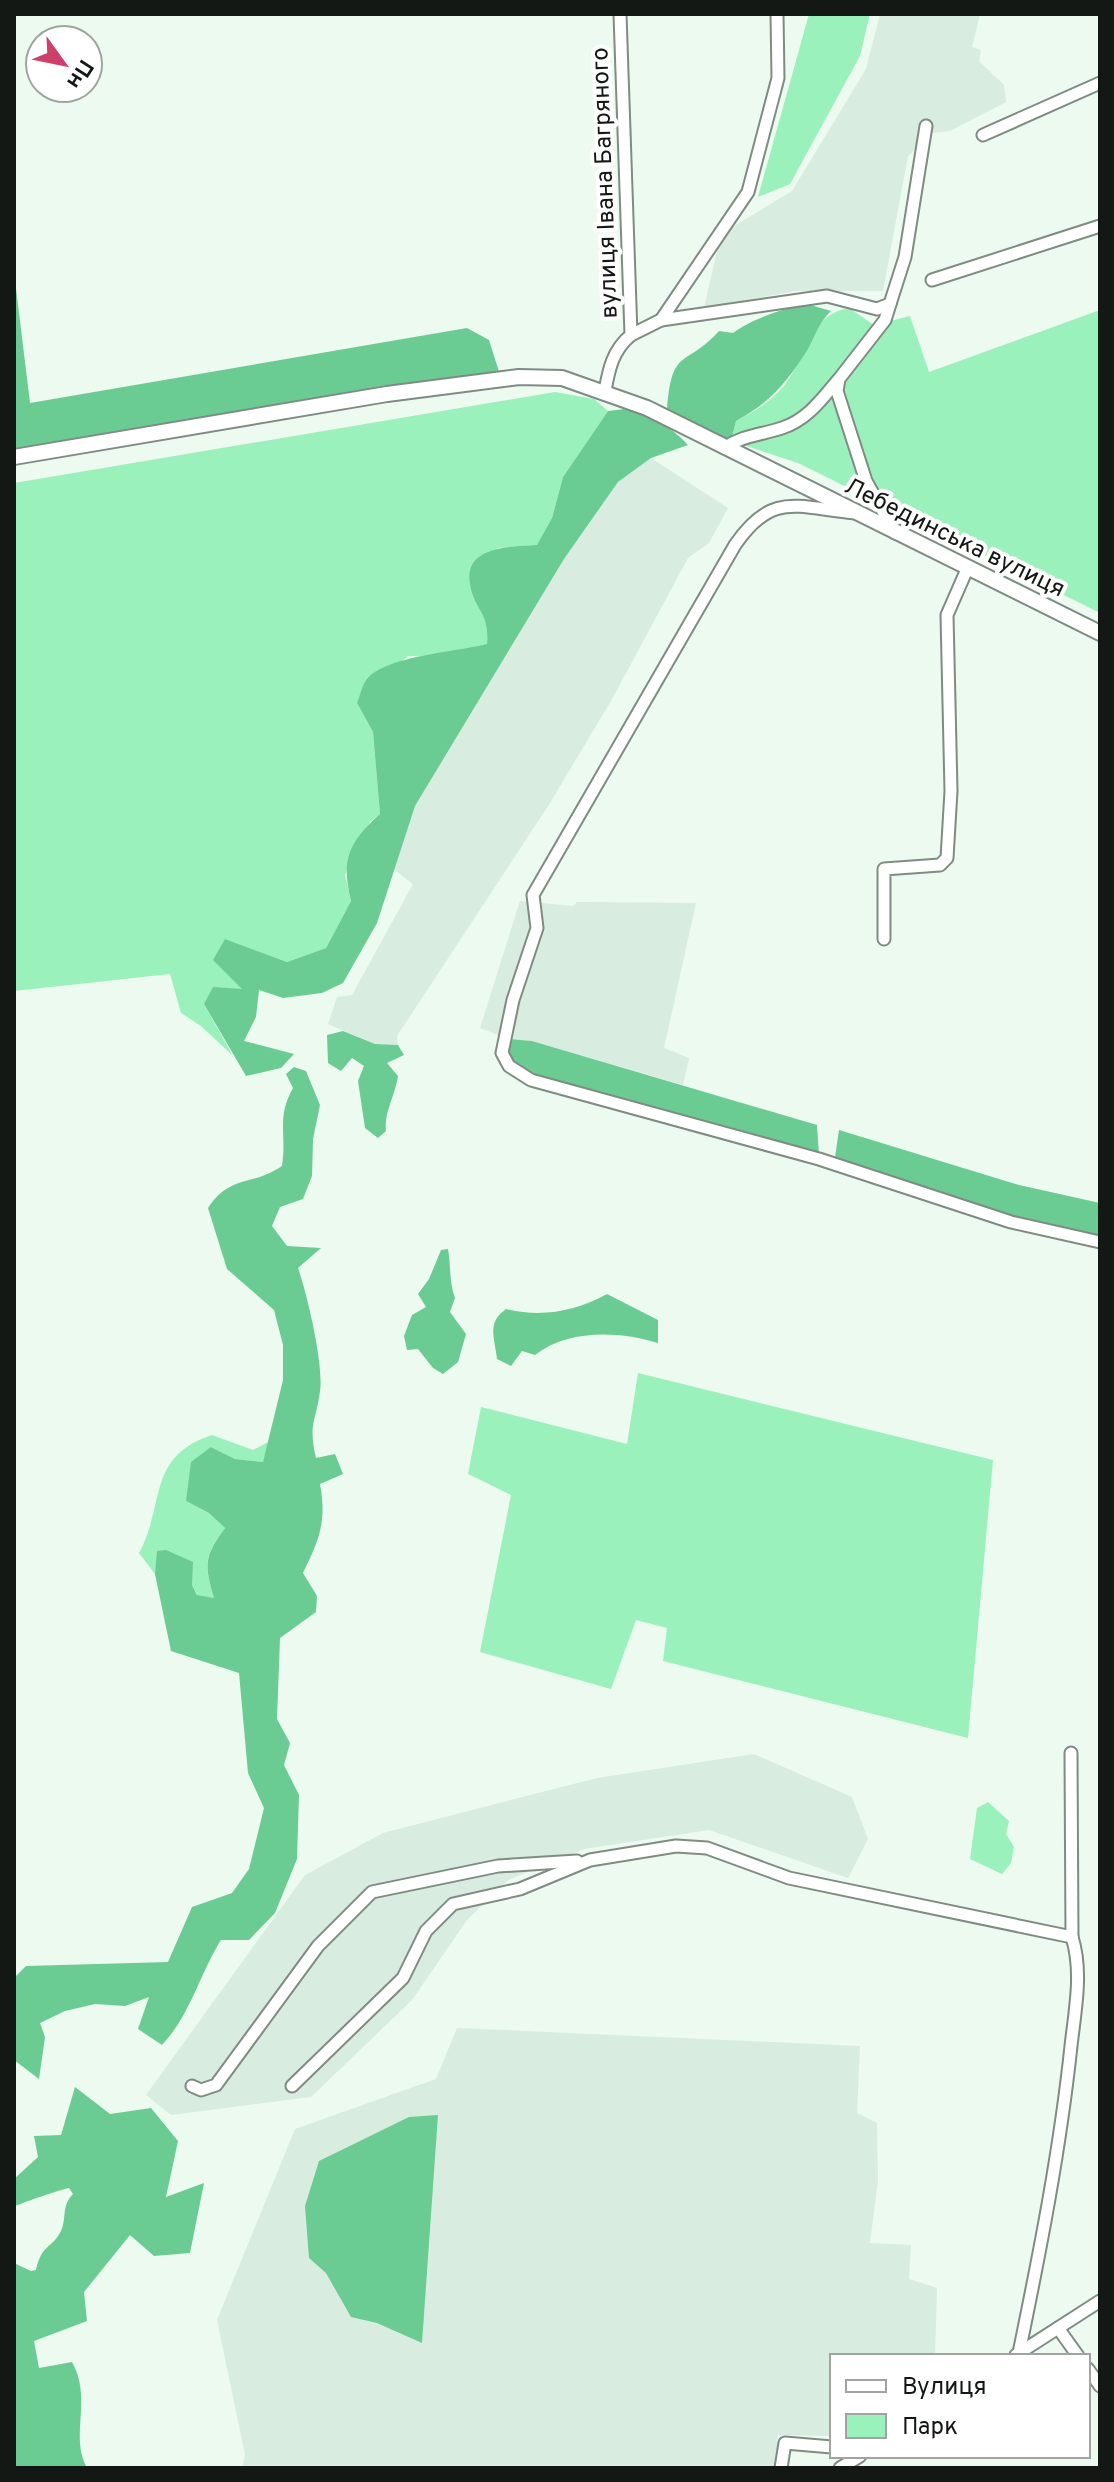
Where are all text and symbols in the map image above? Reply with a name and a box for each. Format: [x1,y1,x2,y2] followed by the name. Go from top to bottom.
[24,24,104,104] north arrow
[586,47,626,319] street label: вулиця Івана Багряного
[59,54,98,93] text: Пн
[839,472,1070,605] street label: Лебединська вулиця
[830,2354,1090,2458] legend
[902,2373,986,2403] text: Вулиця
[902,2413,958,2443] text: Парк

